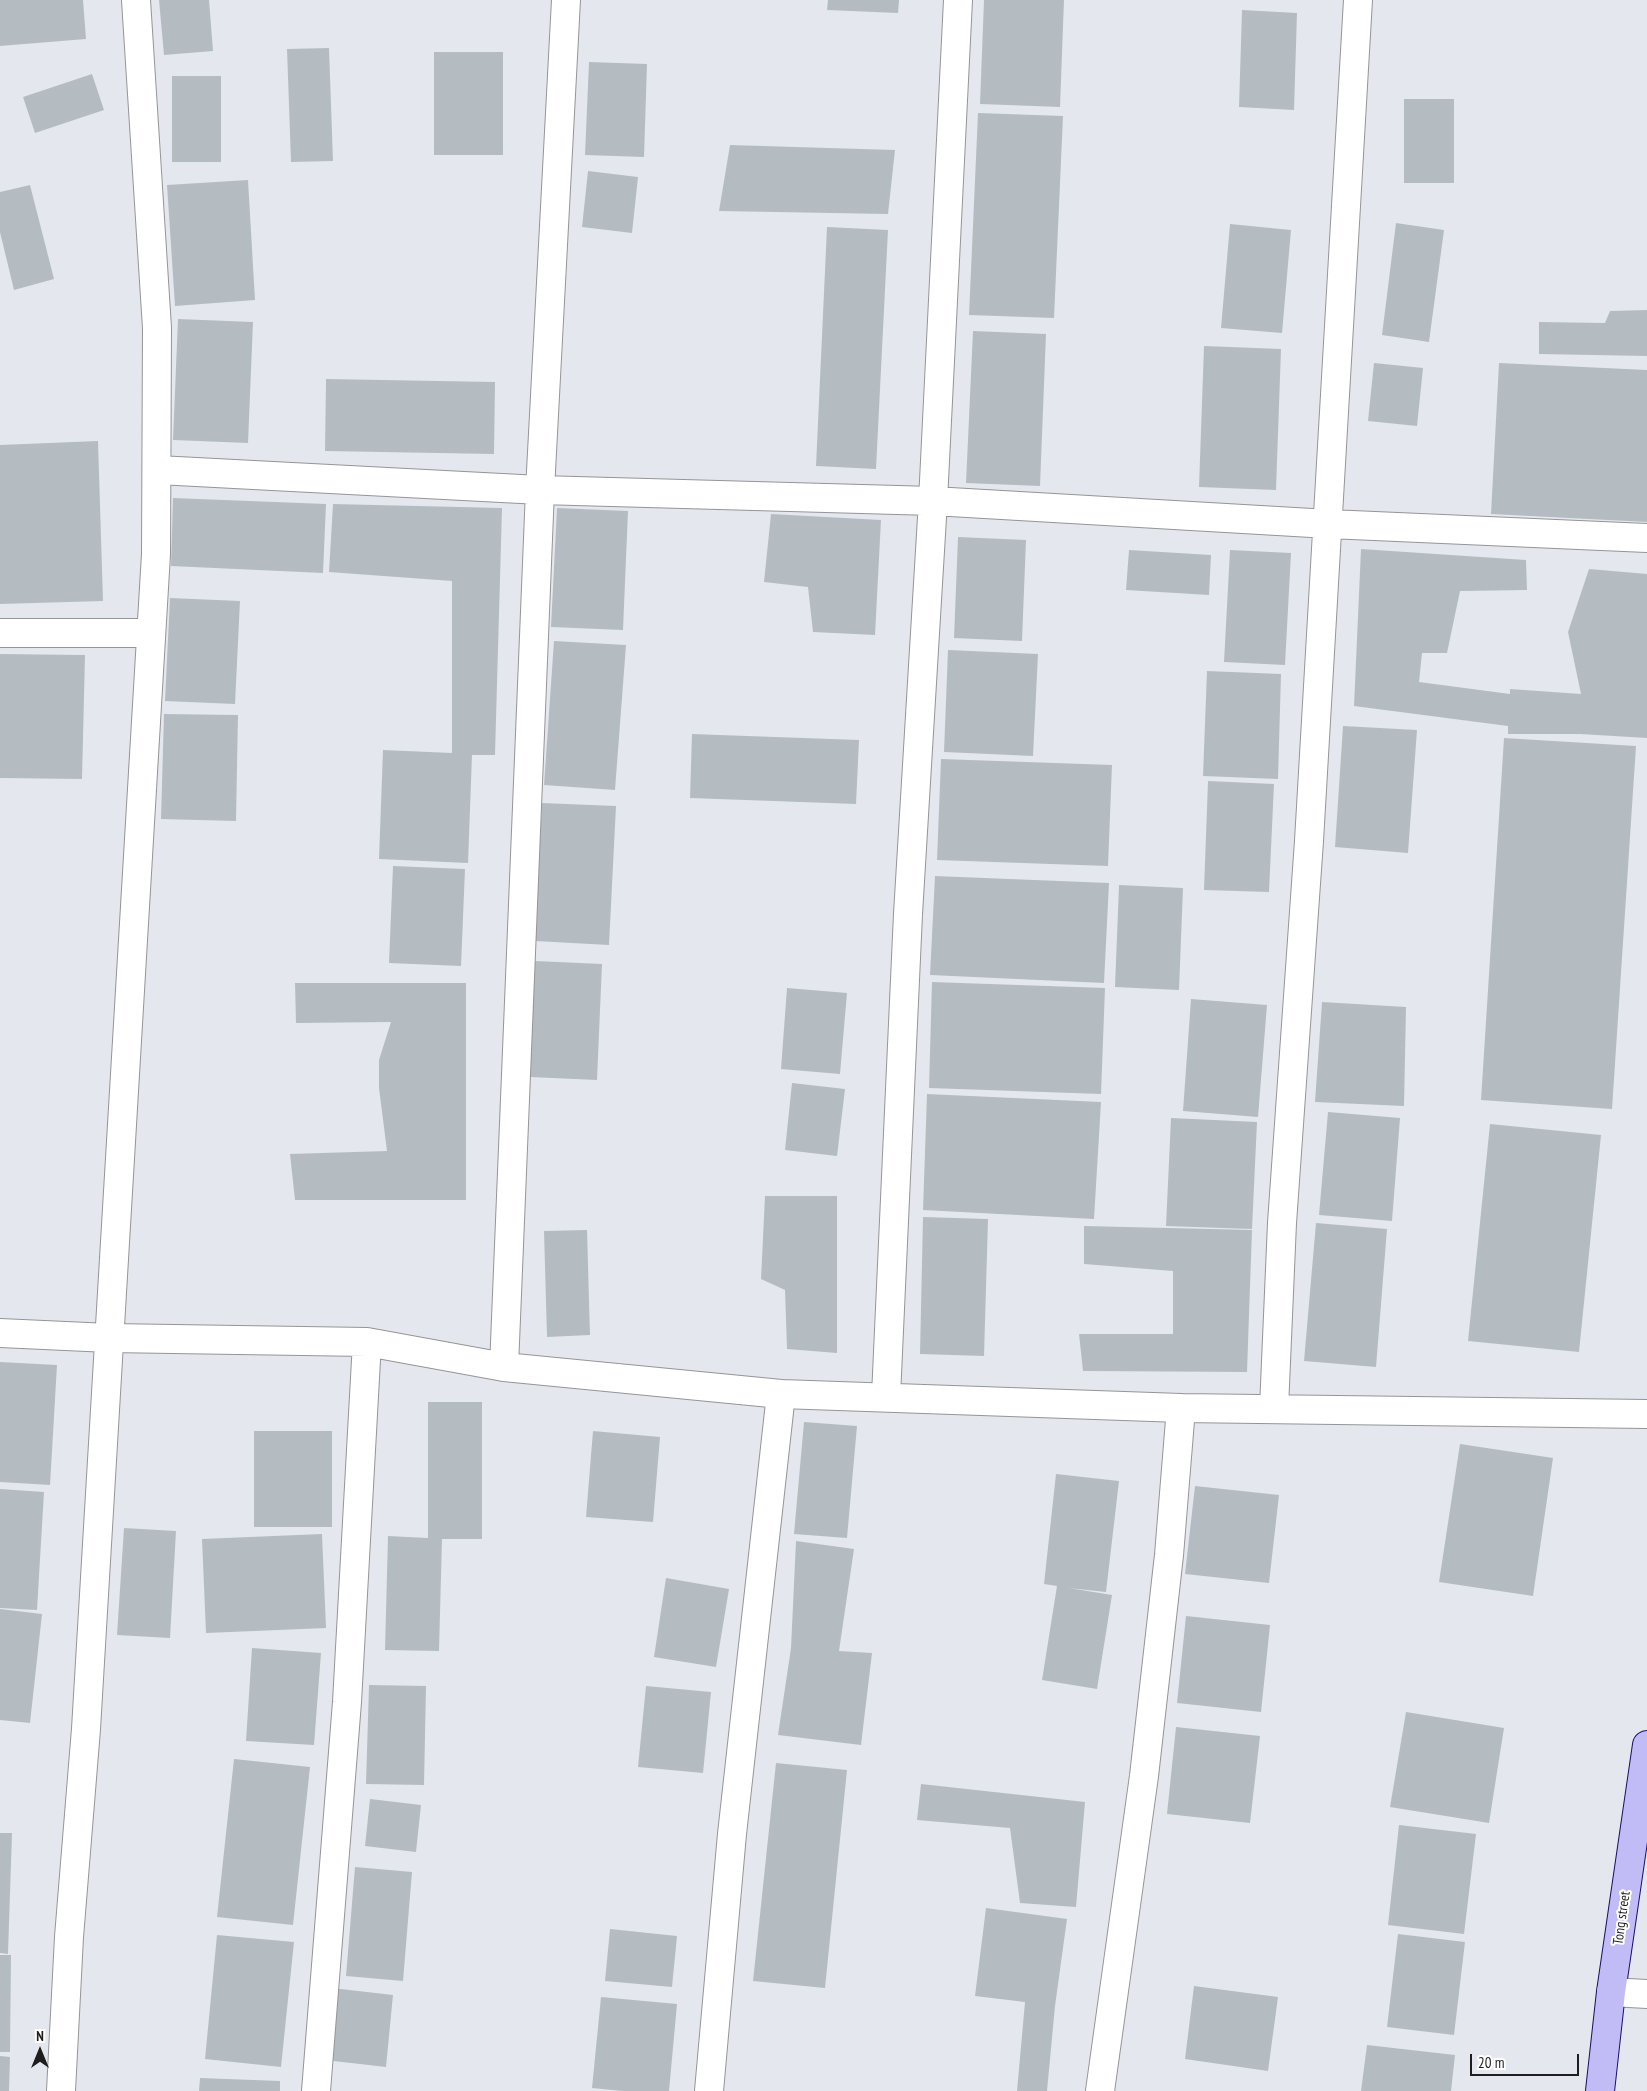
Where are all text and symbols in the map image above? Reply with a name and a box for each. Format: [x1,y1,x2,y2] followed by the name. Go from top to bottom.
[1610,1890,1634,1946] street label: Tong street
[15,2026,65,2076] north arrow
[36,2027,44,2045] text: N
[1472,2044,1581,2076] scale bar
[1478,2053,1504,2072] text: 20 m

